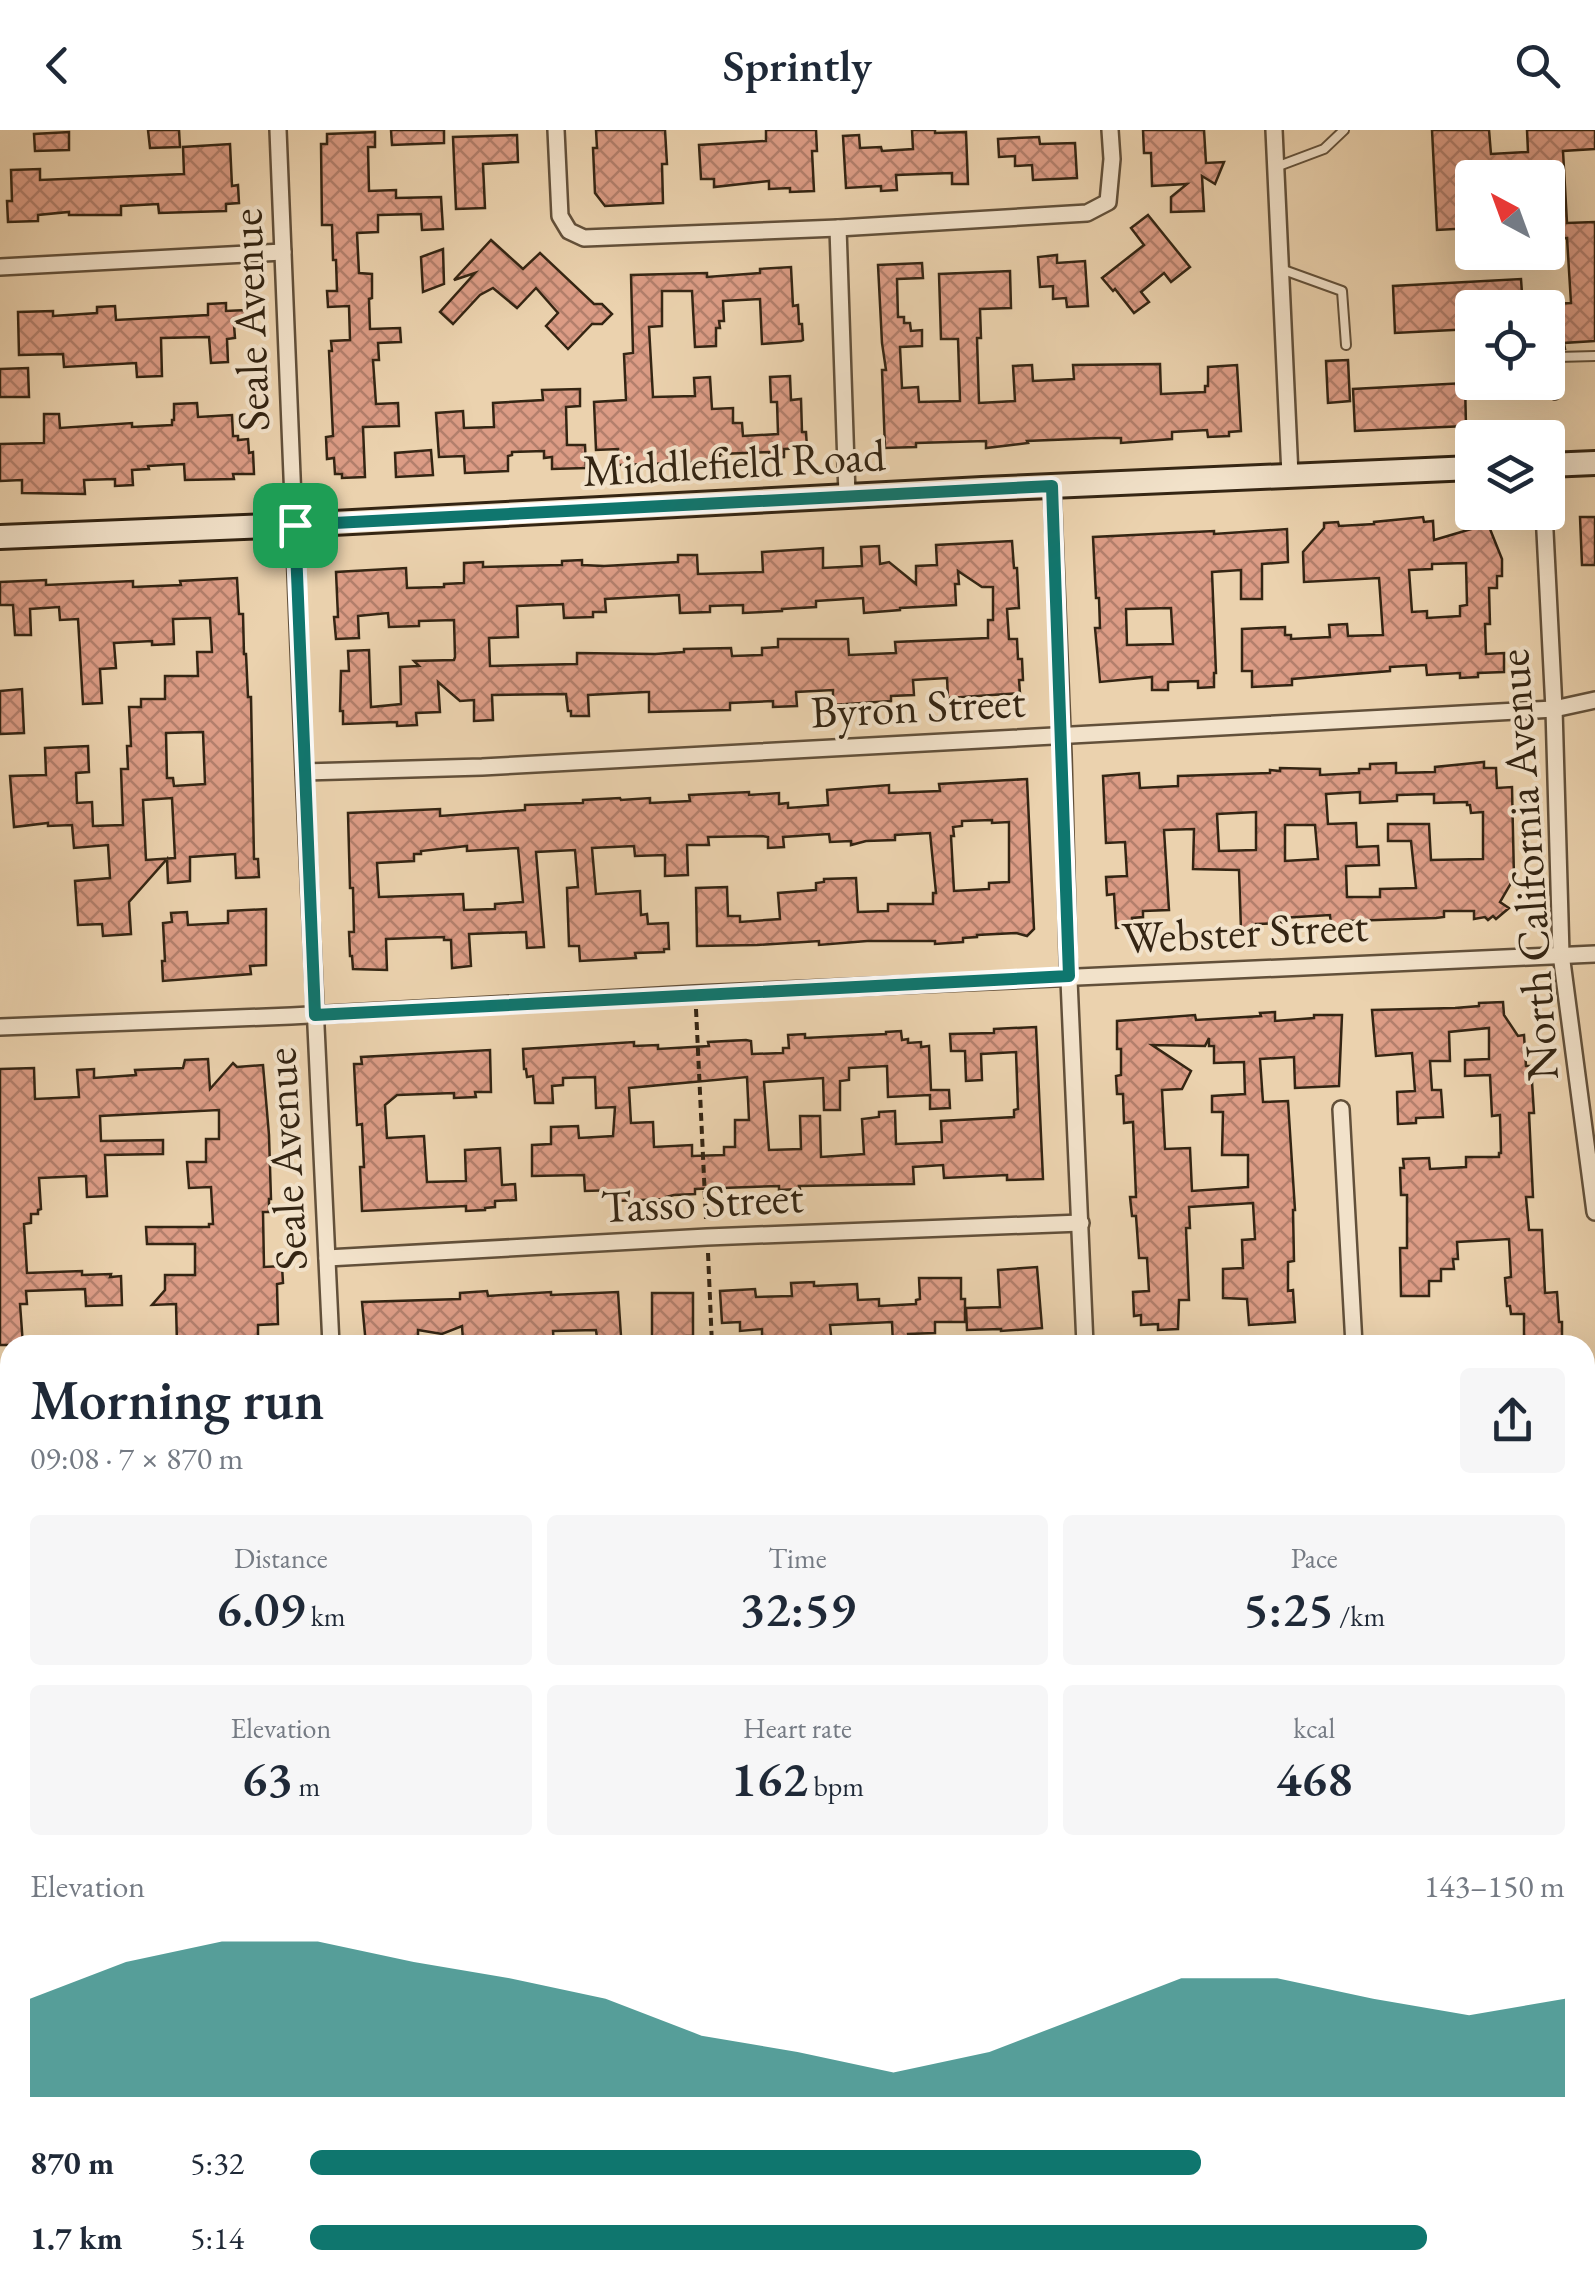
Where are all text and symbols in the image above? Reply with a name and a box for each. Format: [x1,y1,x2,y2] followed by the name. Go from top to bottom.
[723,36,872,94] text: Sprintly
[30,38,85,93] icon: back
[1510,38,1565,93] icon: search
[1455,160,1565,270] north arrow
[1455,160,1565,530] map controls
[216,208,282,432] street label: Seale Avenue
[1455,290,1565,400] button: locate
[1455,420,1565,530] button: layers
[581,425,887,499] street label: Middlefield Road
[253,483,338,568] pin
[268,498,323,553] icon: arrive
[1483,647,1571,1083] street label: North California Avenue
[809,671,1027,741] street label: Byron Street
[1120,896,1370,966] street label: Webster Street
[250,1046,320,1272] street label: Seale Avenue
[599,1167,805,1235] street label: Tasso Street
[30,1364,324,1435] text: Morning run
[1460,1368,1565,1473] button: share
[30,1437,243,1479] text: 09:08 · 7 × 870 m
[234,1540,328,1576] text: Distance
[768,1540,827,1576] text: Time
[1291,1540,1338,1576] text: Pace
[216,1576,305,1641] text: 6.09
[739,1576,856,1641] text: 32:59
[1243,1576,1334,1641] text: 5:25
[305,1598,346,1634] text: km
[1334,1598,1385,1634] text: /km
[230,1710,331,1746] text: Elevation
[743,1710,852,1746] text: Heart rate
[1293,1710,1335,1746] text: kcal
[241,1746,293,1811] text: 63
[731,1746,808,1811] text: 162
[1276,1746,1353,1811] text: 468
[293,1768,320,1804] text: m
[808,1768,864,1804] text: bpm
[30,1865,145,1907] text: Elevation
[1424,1865,1565,1907] text: 143–150 m
[30,2142,114,2184] text: 870 m
[190,2142,244,2184] text: 5:32
[30,2217,123,2259] text: 1.7 km
[190,2217,244,2259] text: 5:14

